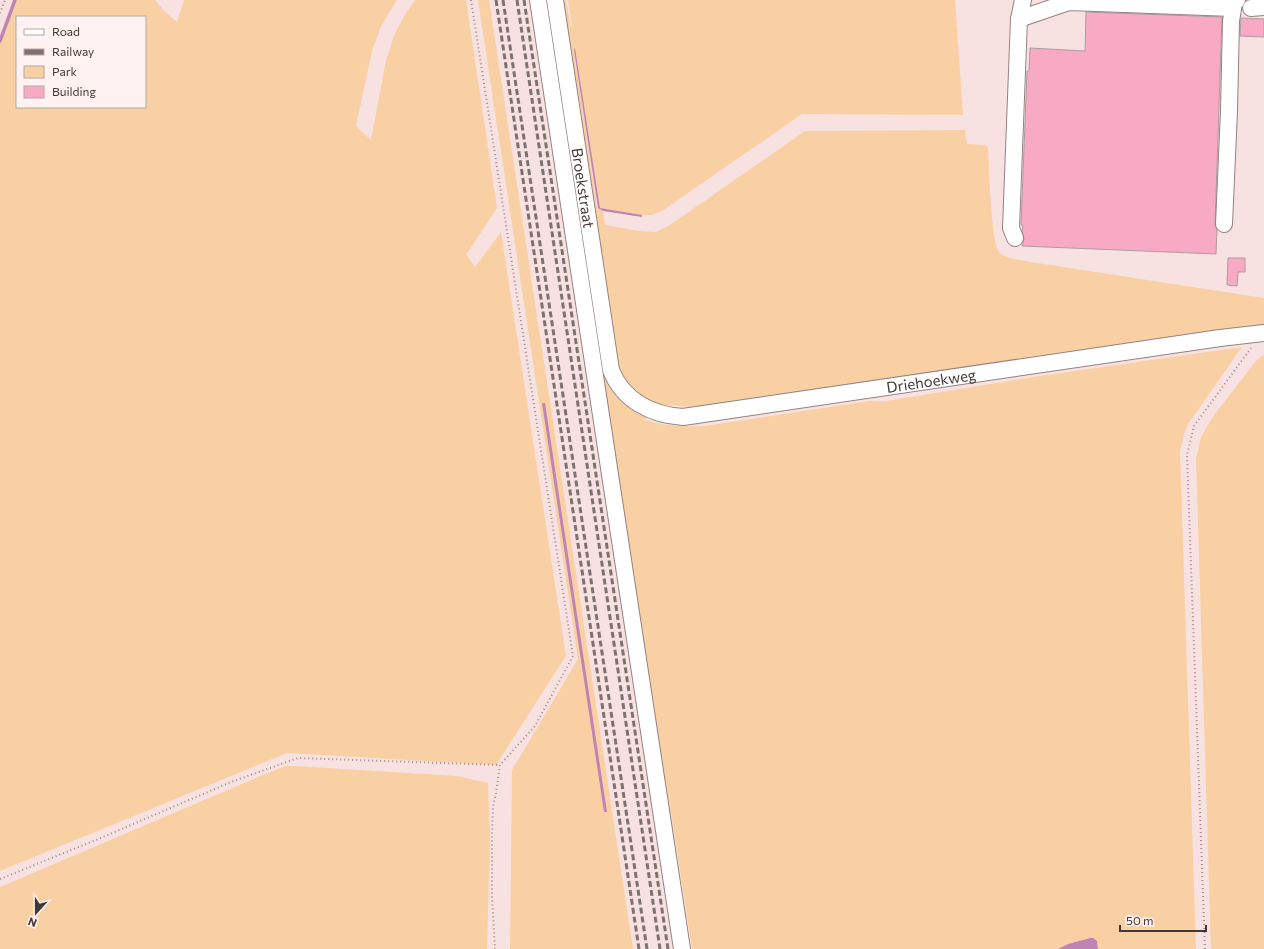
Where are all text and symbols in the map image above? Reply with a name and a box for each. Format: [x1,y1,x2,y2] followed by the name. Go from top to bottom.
[16,16,146,108] legend
[52,24,80,38] text: Road
[52,44,94,58] text: Railway
[52,64,78,78] text: Park
[52,84,96,98] text: Building
[568,146,598,229] street label: Broekstraat
[885,365,977,396] street label: Driehoekweg
[16,893,56,933] north arrow
[1120,907,1206,933] scale bar
[1126,913,1154,927] text: 50 m
[26,915,38,930] text: N

